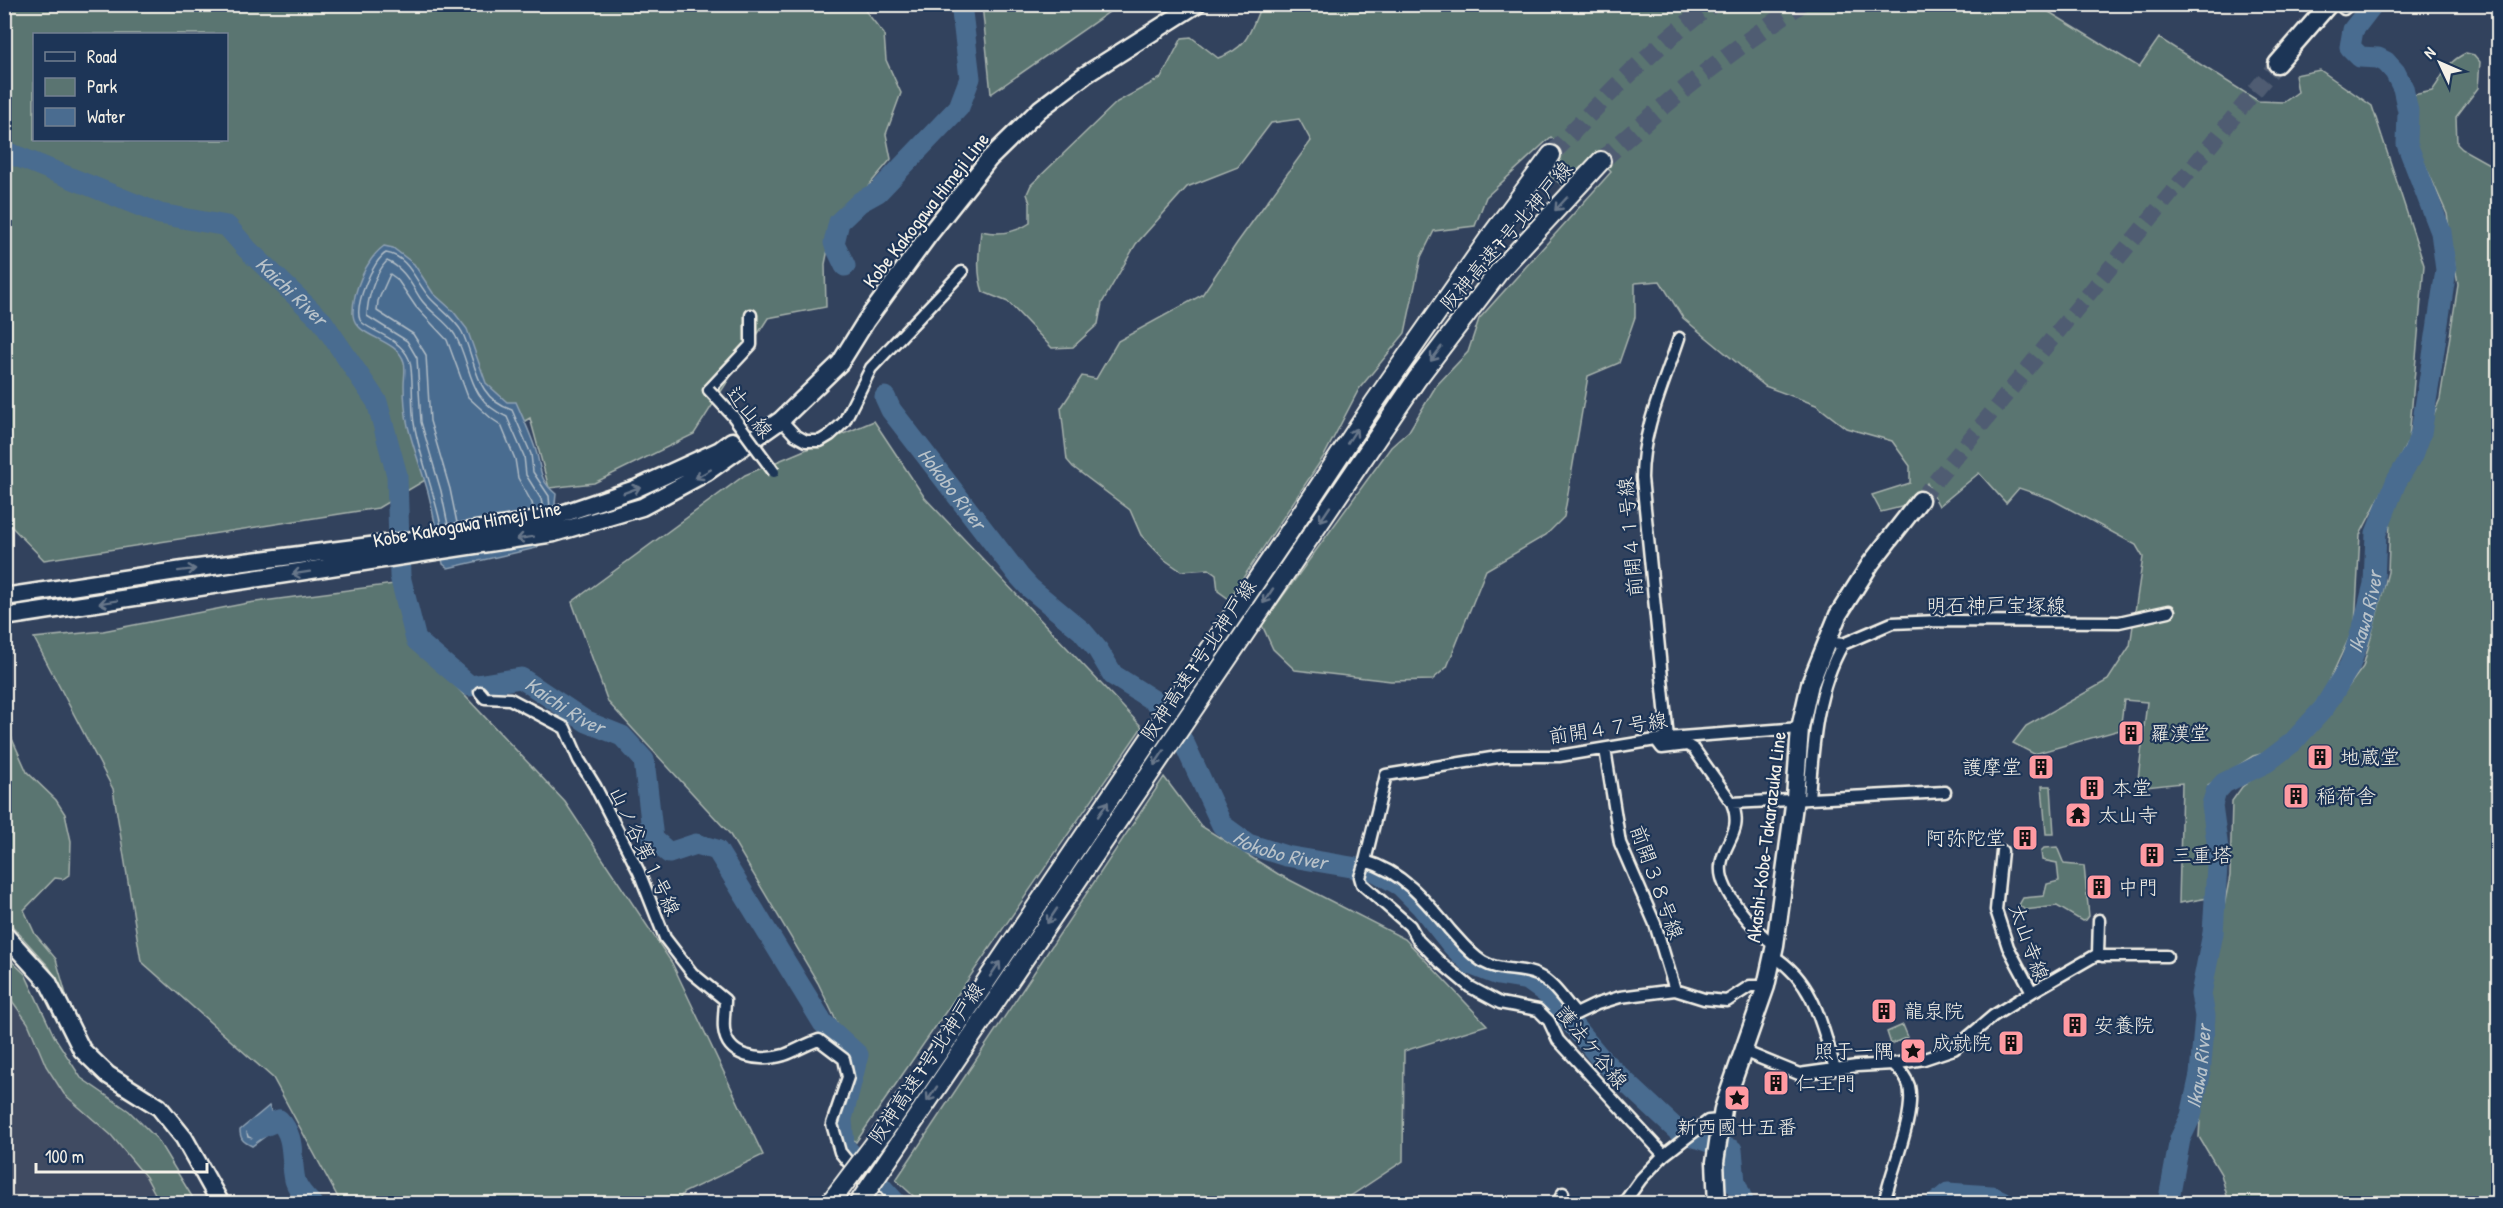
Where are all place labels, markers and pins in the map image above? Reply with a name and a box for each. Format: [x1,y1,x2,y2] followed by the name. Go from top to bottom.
[2116,718,2146,748] building icon: 羅漢堂
[2150,719,2210,746] place label: 羅漢堂
[2305,742,2335,772] building icon: 地蔵堂
[2340,743,2400,770] place label: 地蔵堂
[2026,752,2056,782] building icon: 護摩堂
[1962,753,2022,780] place label: 護摩堂
[2077,773,2107,803] building icon: 本堂
[2112,774,2152,801] place label: 本堂
[2281,781,2311,811] building icon: 稲荷舎
[2316,782,2376,809] place label: 稲荷舎
[2063,800,2093,830] temple icon: 太山寺
[2098,801,2158,828] place label: 太山寺
[2010,823,2040,853] building icon: 阿弥陀堂
[1926,824,2006,851] place label: 阿弥陀堂
[2137,840,2167,870] building icon: 三重塔
[2172,841,2232,868] place label: 三重塔
[2084,872,2114,902] building icon: 中門
[2118,873,2158,900] place label: 中門
[1869,996,1899,1026] building icon: 龍泉院
[1904,997,1964,1024] place label: 龍泉院
[2060,1010,2090,1040] building icon: 安養院
[2094,1011,2154,1038] place label: 安養院
[1996,1028,2026,1058] building icon: 成就院
[1932,1029,1992,1056] place label: 成就院
[1898,1036,1928,1066] place icon: 照于一隅
[1814,1037,1894,1064] place label: 照于一隅
[1761,1068,1791,1098] building icon: 仁王門
[1796,1069,1856,1096] place label: 仁王門
[1722,1083,1752,1113] place icon: 新西國廿五番
[1677,1113,1797,1140] place label: 新西國廿五番

